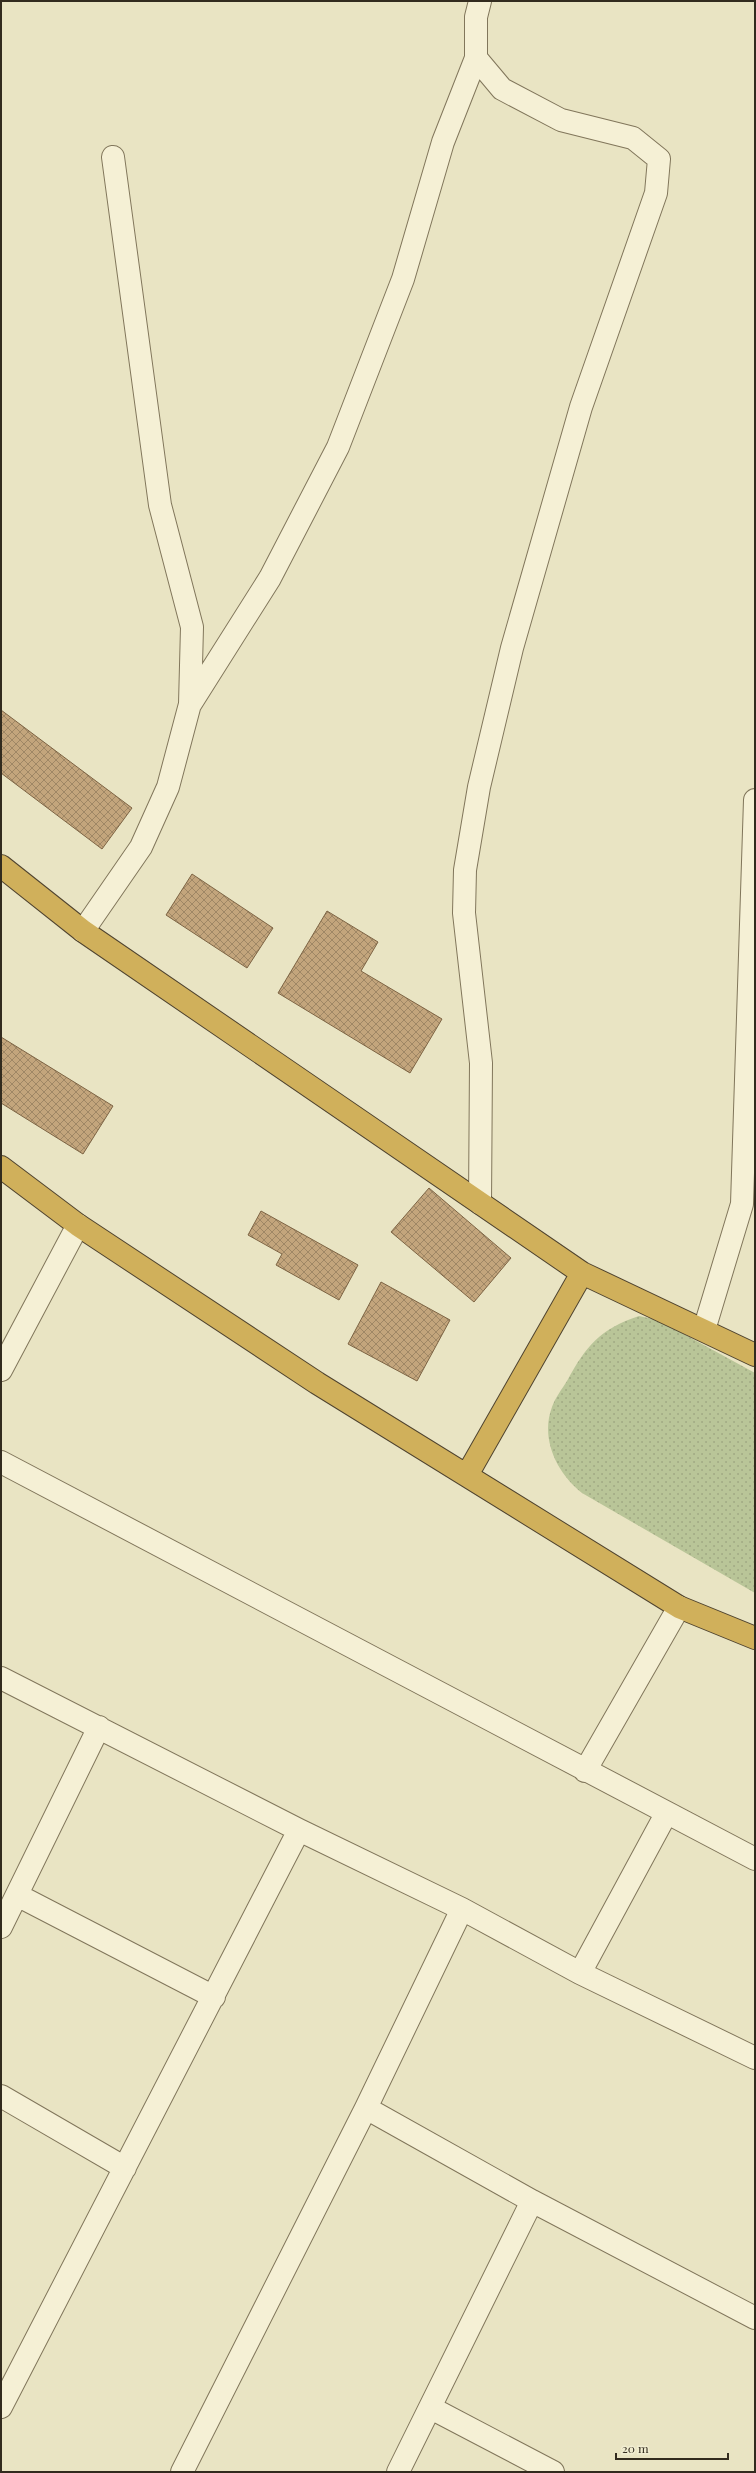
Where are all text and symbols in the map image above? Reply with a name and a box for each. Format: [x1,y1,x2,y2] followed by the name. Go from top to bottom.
[616,2435,728,2461] scale bar
[622,2440,649,2456] text: 20 m

